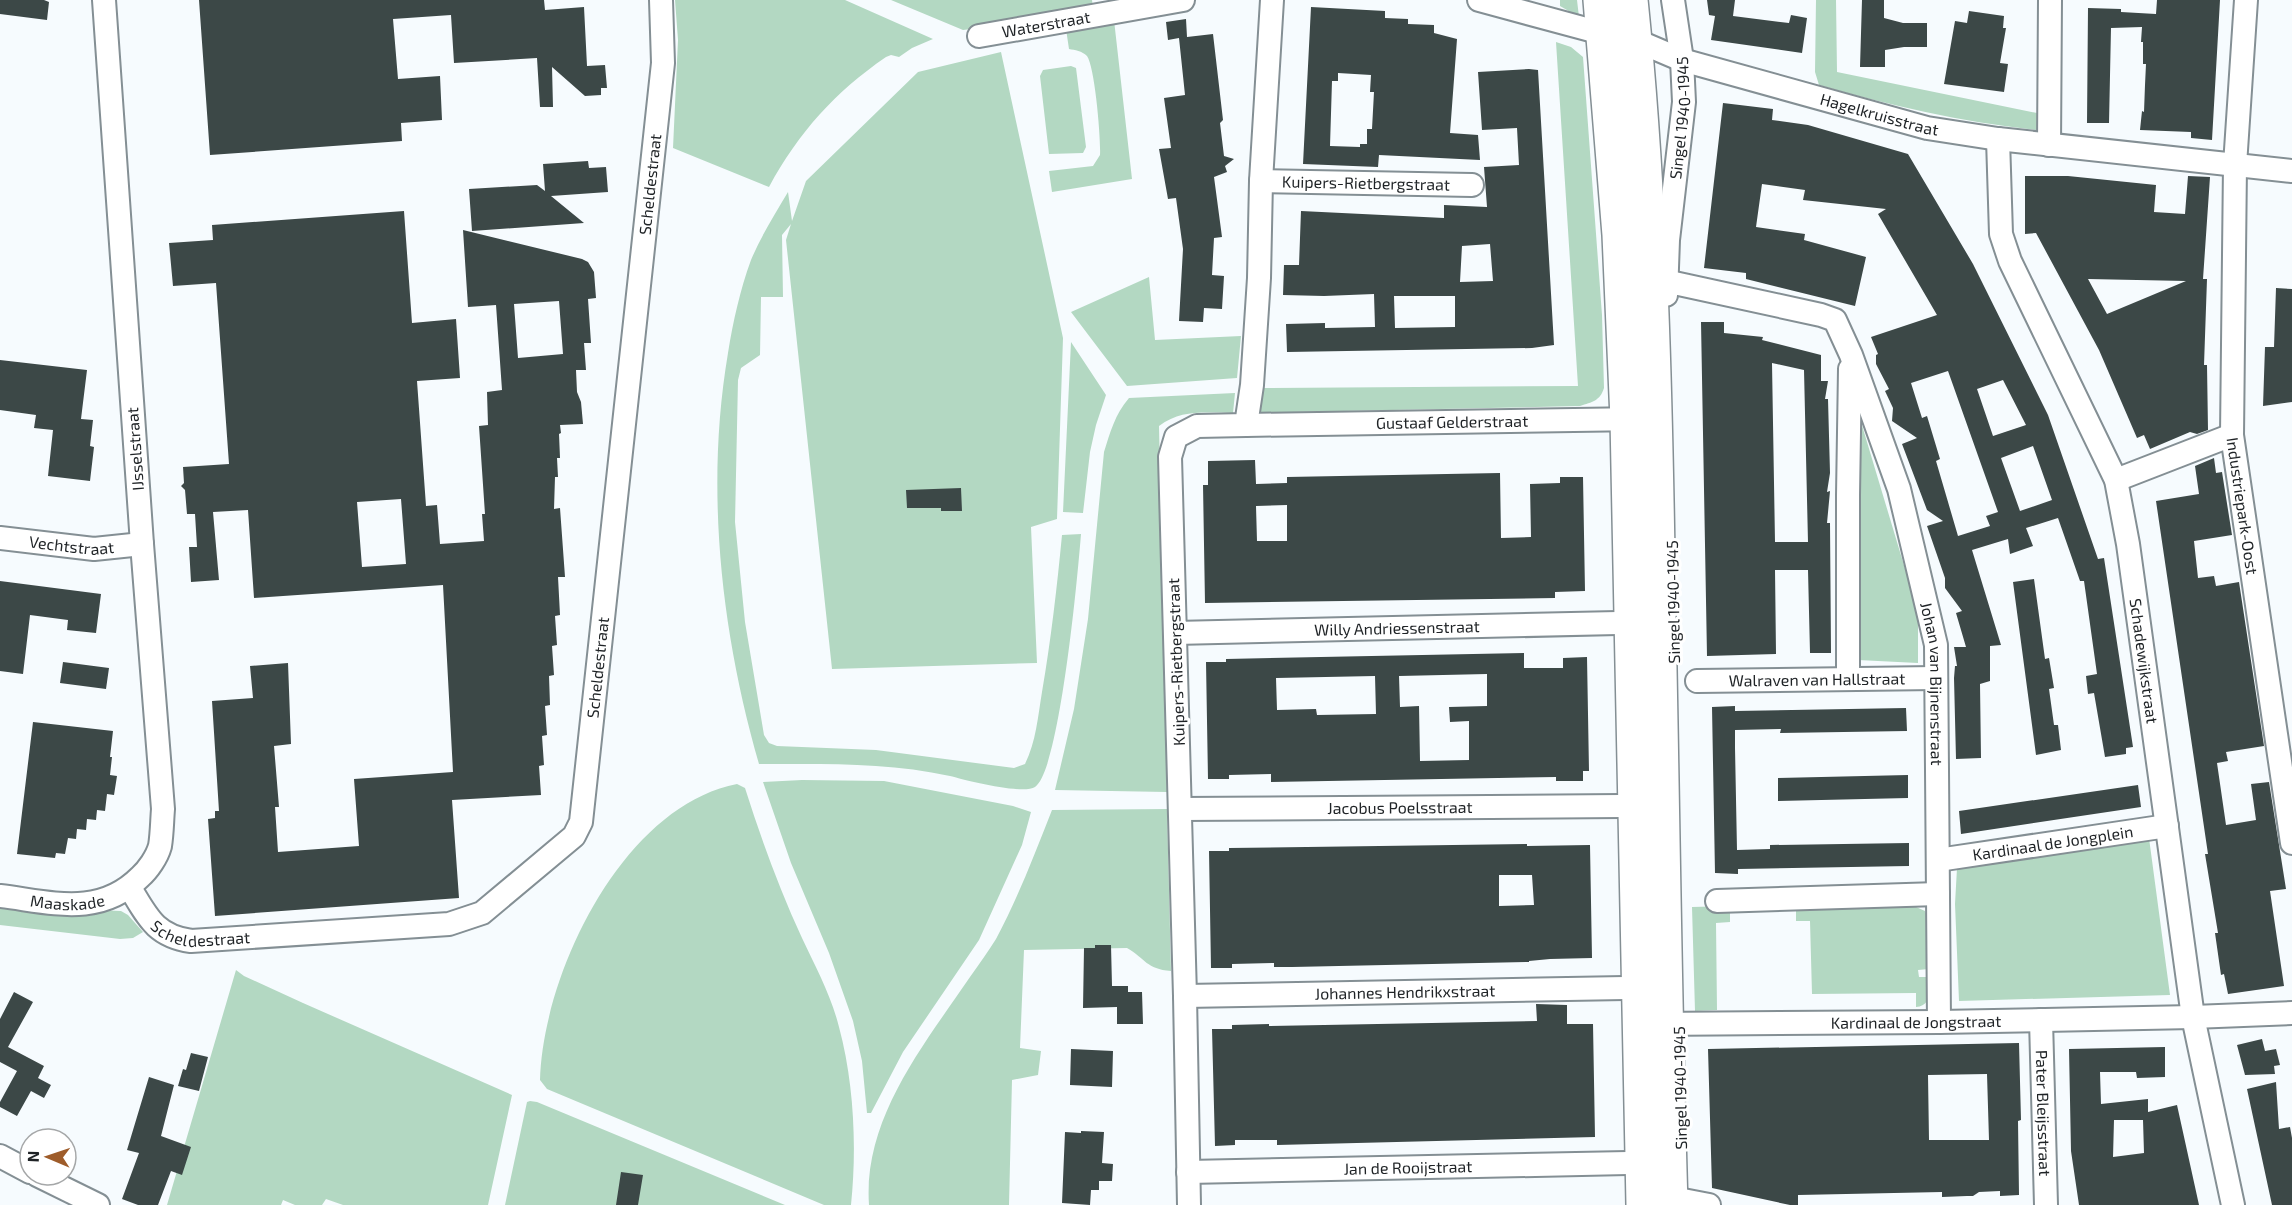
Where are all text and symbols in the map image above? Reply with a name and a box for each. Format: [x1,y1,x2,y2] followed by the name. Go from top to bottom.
[1000,7,1091,41] street label: Waterstraat
[1665,56,1693,180] street label: Singel 1940-1945
[1818,89,1940,139] street label: Hagelkruisstraat
[634,133,664,236] street label: Scheldestraat
[1282,171,1450,194] street label: Kuipers-Rietbergstraat
[122,407,147,491] street label: IJsselstraat
[1376,411,1528,432] street label: Gustaaf Gelderstraat
[2223,436,2262,576] street label: Industriepark-Oost
[28,531,115,558] street label: Vechtstraat
[1662,540,1683,664] street label: Singel 1940-1945
[1163,578,1188,746] street label: Kuipers-Rietbergstraat
[2127,597,2163,725] street label: Schadewijkstraat
[1917,600,1947,766] street label: Johan van Bijnenstraat
[582,616,612,719] street label: Scheldestraat
[1314,616,1480,639] street label: Willy Andriessenstraat
[1728,668,1905,690] street label: Walraven van Hallstraat
[1327,797,1473,817] street label: Jacobus Poelsstraat
[1971,821,2134,864] street label: Kardinaal de Jongplein
[29,890,107,913] street label: Maaskade
[147,916,251,950] street label: Scheldestraat
[1314,980,1495,1003] street label: Johannes Hendrikxstraat
[1831,1011,2001,1032] street label: Kardinaal de Jongstraat
[1669,1026,1690,1150] street label: Singel 1940-1945
[2033,1050,2055,1176] street label: Pater Bleijsstraat
[18,1127,78,1187] north arrow
[23,1150,42,1163] text: N
[1343,1156,1473,1178] street label: Jan de Rooijstraat

